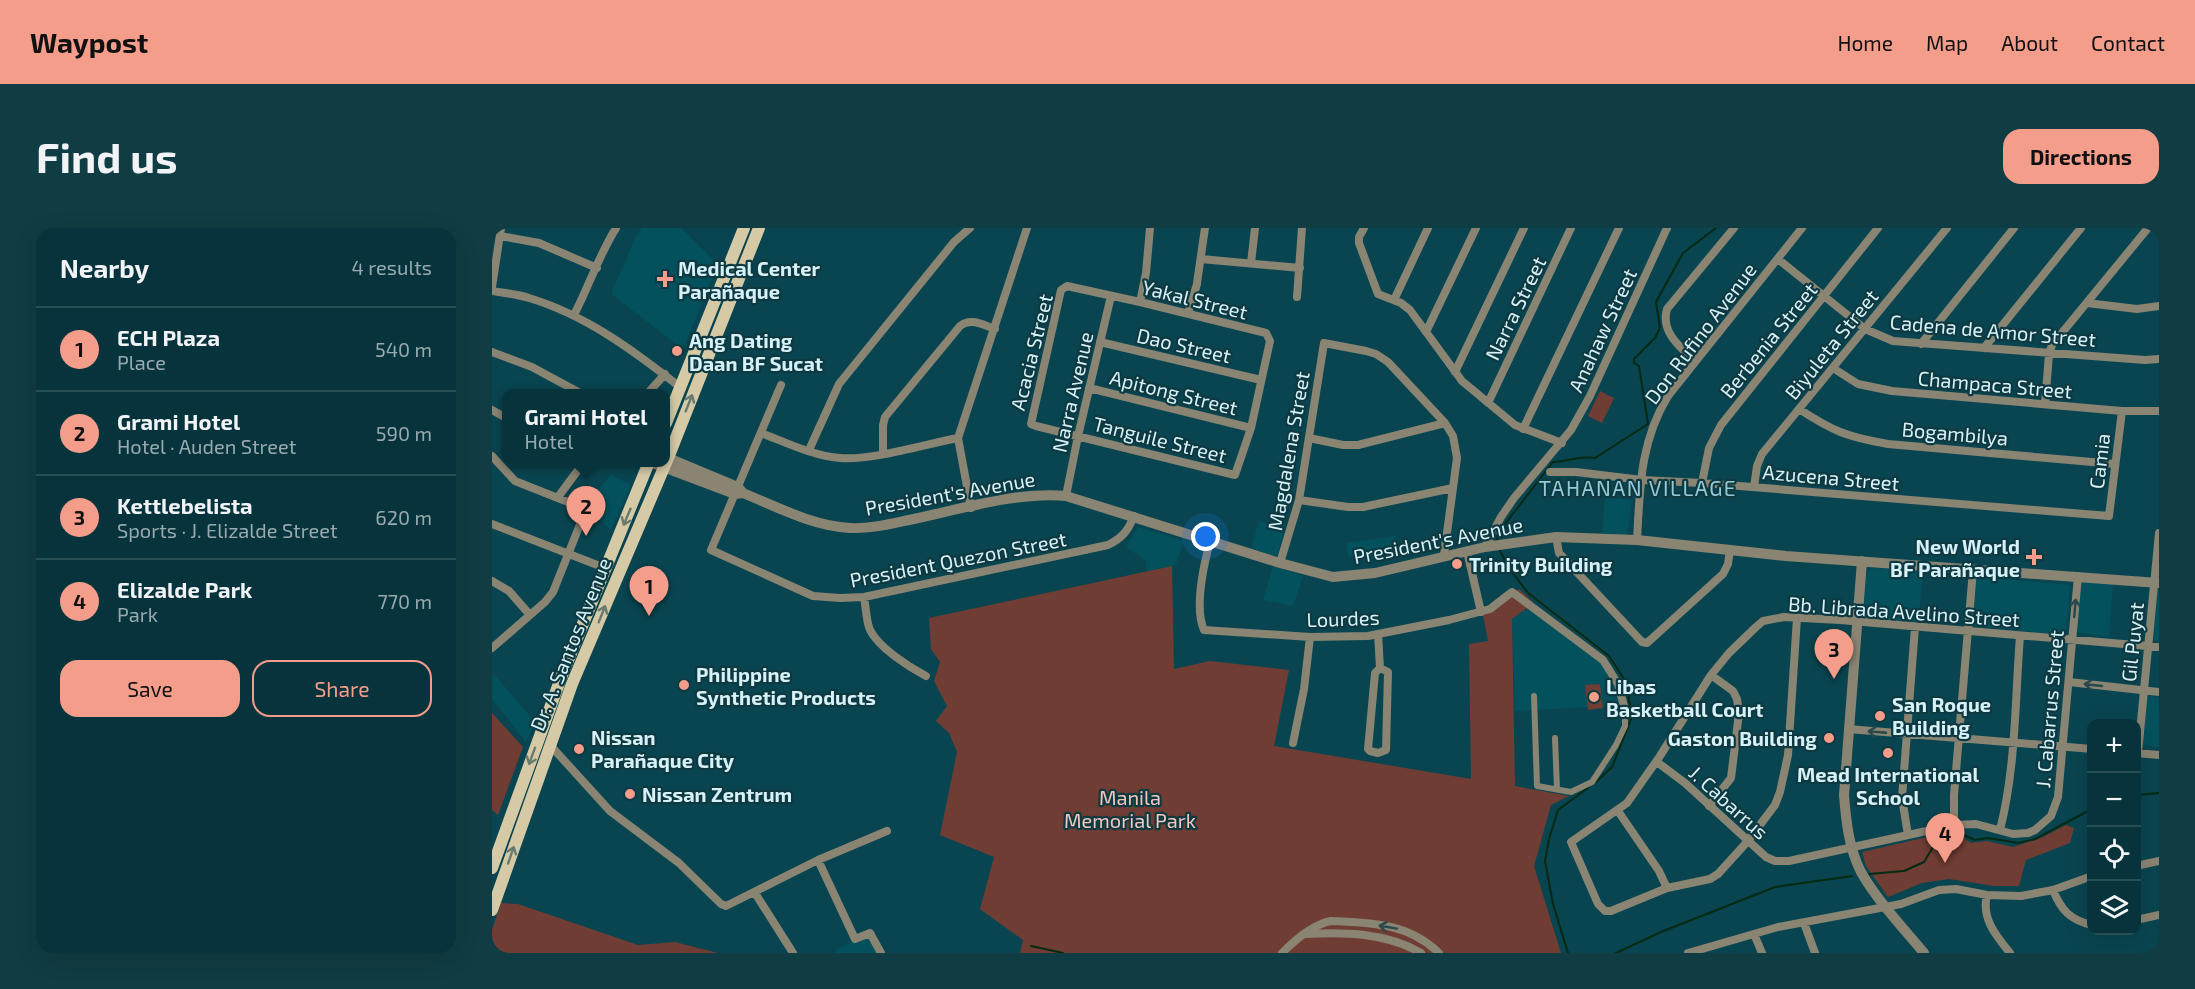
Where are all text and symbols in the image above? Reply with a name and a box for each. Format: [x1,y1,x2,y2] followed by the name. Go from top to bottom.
[30,25,148,59] text: Waypost
[1837,30,1893,55] text: Home
[1926,30,1968,55] text: Map
[2001,30,2058,55] text: About
[2091,30,2165,55] text: Contact
[2003,129,2159,184] button: Directions
[36,131,178,181] text: Find us
[60,252,149,283] text: Nearby
[1480,252,1551,364] street label: Narra Street
[352,255,432,279] text: 4 results
[678,256,821,303] place label: Medical Center Parañaque
[1639,258,1761,408] street label: Don Rufino Avenue
[1563,264,1641,396] street label: Anahaw Street
[656,270,674,288] marker: Medical Center Parañaque
[1140,274,1251,324] street label: Yakal Street
[1714,277,1822,402] street label: Berbenia Street
[1779,284,1883,404] street label: Biyuleta Street
[1005,291,1057,413] street label: Acacia Street
[1889,309,2097,351] street label: Cadena de Amor Street
[1135,323,1234,368] street label: Dao Street
[117,324,220,350] text: ECH Plaza
[689,328,823,375] place label: Ang Dating Daan BF Sucat
[1046,329,1098,455] street label: Narra Avenue
[75,337,84,361] text: 1
[375,337,432,361] text: 540 m
[670,344,684,358] marker: Ang Dating Daan BF Sucat
[117,350,166,374] text: Place
[1108,365,1241,420] street label: Apitong Street
[1917,365,2074,403] street label: Champaca Street
[1262,369,1314,533] street label: Magdalena Street
[502,389,670,467] popup
[684,395,695,413] one-way arrow
[524,403,648,429] text: Grami Hotel
[117,408,240,434] text: Grami Hotel
[1091,411,1230,467] street label: Tanguile Street
[1901,416,2009,450] street label: Bogambilya
[74,421,85,445] text: 2
[376,421,432,445] text: 590 m
[524,429,573,453] text: Hotel
[2084,432,2114,490] street label: Camia
[117,434,296,458] text: Hotel · Auden Street
[1762,459,1901,495] street label: Azucena Street
[863,466,1037,520] street label: President's Avenue
[1539,475,1737,500] district label: TAHANAN VILLAGE
[566,486,605,536] pin: 2
[117,492,253,518] text: Kettlebelista
[74,505,85,529] text: 3
[375,505,432,529] text: 620 m
[620,507,632,525] one-way arrow
[1351,512,1525,568] street label: President's Avenue
[117,518,338,542] text: Sports · J. Elizalde Street
[1191,522,1220,551] your location
[848,526,1069,592] street label: President Quezon Street
[1890,534,2020,581] place label: New World BF Parañaque
[2025,548,2043,566] marker: New World BF Parañaque
[1469,552,1613,577] place label: Trinity Building
[524,554,616,734] street label: Dr. A. Santos Avenue
[1450,557,1464,571] marker: Trinity Building
[630,566,668,616] pin: 1
[117,576,252,602] text: Elizalde Park
[73,589,86,613] text: 4
[377,589,432,613] text: 770 m
[1787,591,2021,631] street label: Bb. Librada Avelino Street
[2070,599,2081,619] one-way arrow
[2116,601,2148,683] street label: Gil Puyat
[117,602,158,626] text: Park
[597,605,608,623] one-way arrow
[1306,605,1380,631] street label: Lourdes
[2030,629,2068,789] street label: J. Cabarrus Street
[1814,630,1854,679] pin: 3
[60,660,240,717] button: Save
[252,660,432,717] button: Share
[696,662,876,710] place label: Philippine Synthetic Products
[1606,674,1764,721] place label: Libas Basketball Court
[677,678,691,692] marker: Philippine Synthetic Products
[2084,679,2103,690] one-way arrow
[1587,690,1601,704] marker: Libas Basketball Court
[1892,692,1991,739] place label: San Roque Building
[1873,709,1887,723] marker: San Roque Building
[2087,719,2141,935] map controls
[2087,719,2141,773] button: +
[591,725,735,773] place label: Nissan Parañaque City
[1668,726,1817,750] place label: Gaston Building
[1868,726,1888,737] one-way arrow
[1822,731,1836,745] marker: Gaston Building
[572,742,586,756] marker: Nissan Parañaque City
[525,746,536,765] one-way arrow
[1881,746,1895,760] marker: Mead International School
[1684,760,1774,844] street label: J. Cabarrus
[1797,762,1979,809] place label: Mead International School
[2087,773,2141,827] button: −
[642,782,792,806] place label: Nissan Zentrum
[1064,785,1196,832] park label: Manila Memorial Park
[623,787,637,801] marker: Nissan Zentrum
[1926,814,1964,863] pin: 4
[2087,827,2141,881] button: locate
[506,846,517,865] one-way arrow
[2087,881,2141,935] button: layers
[1379,921,1398,932] one-way arrow

